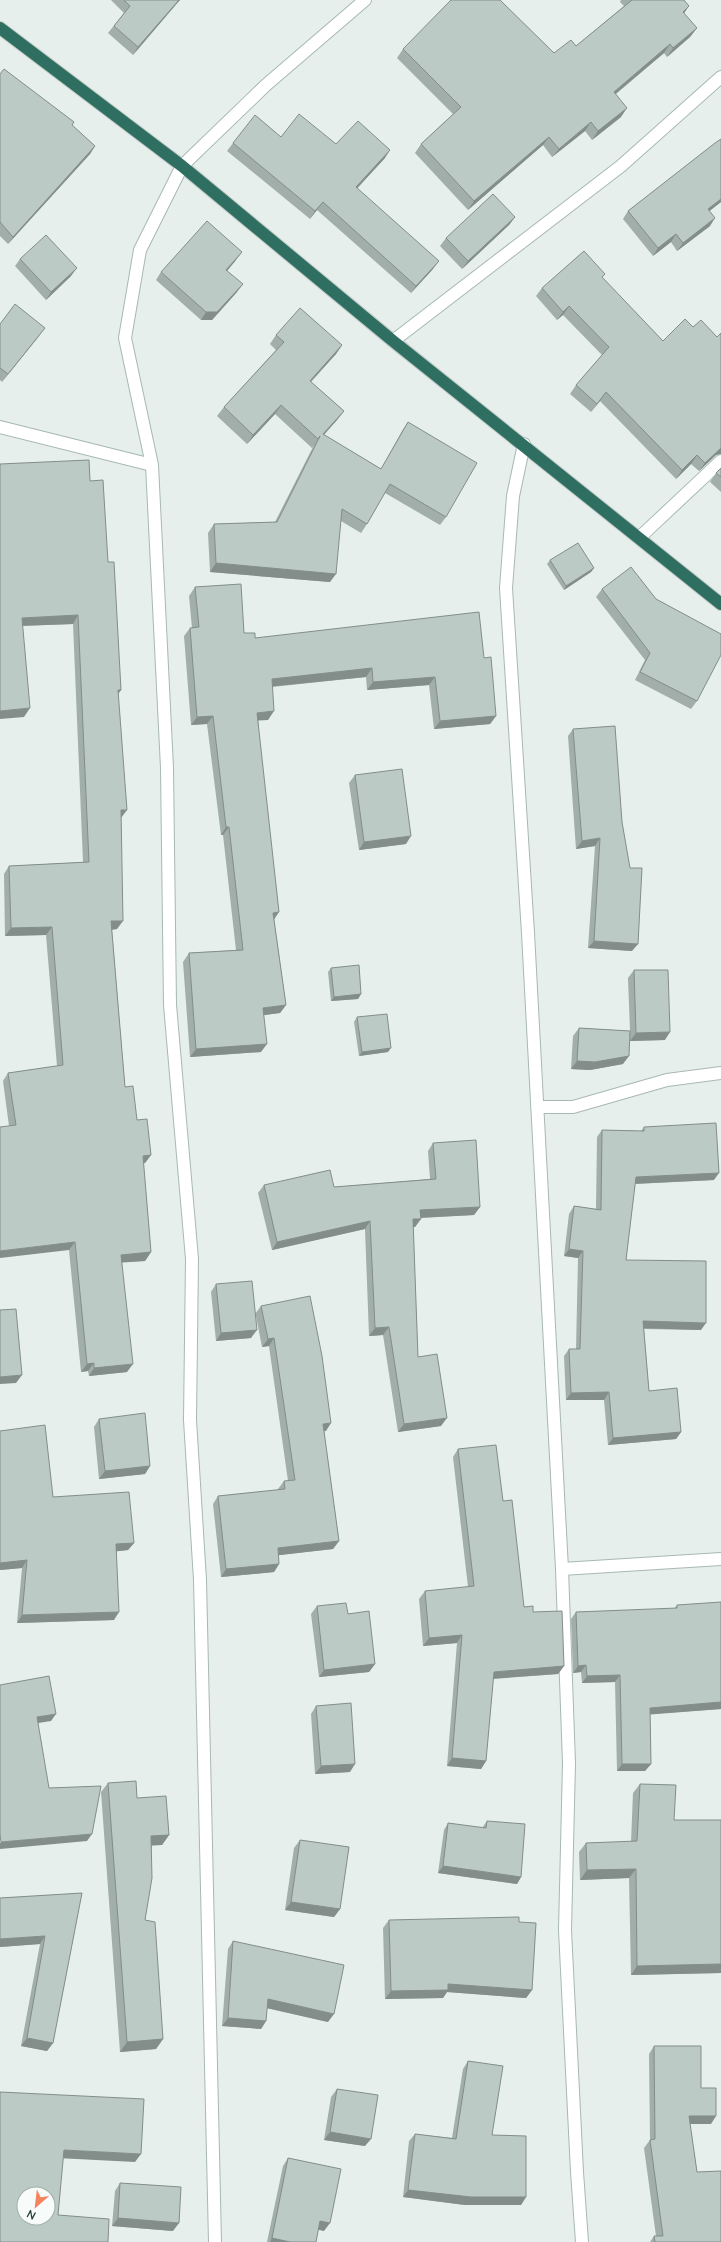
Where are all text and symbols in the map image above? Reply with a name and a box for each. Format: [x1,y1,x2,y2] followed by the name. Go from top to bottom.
[16,2186,56,2226] north arrow
[24,2206,39,2223] text: N

